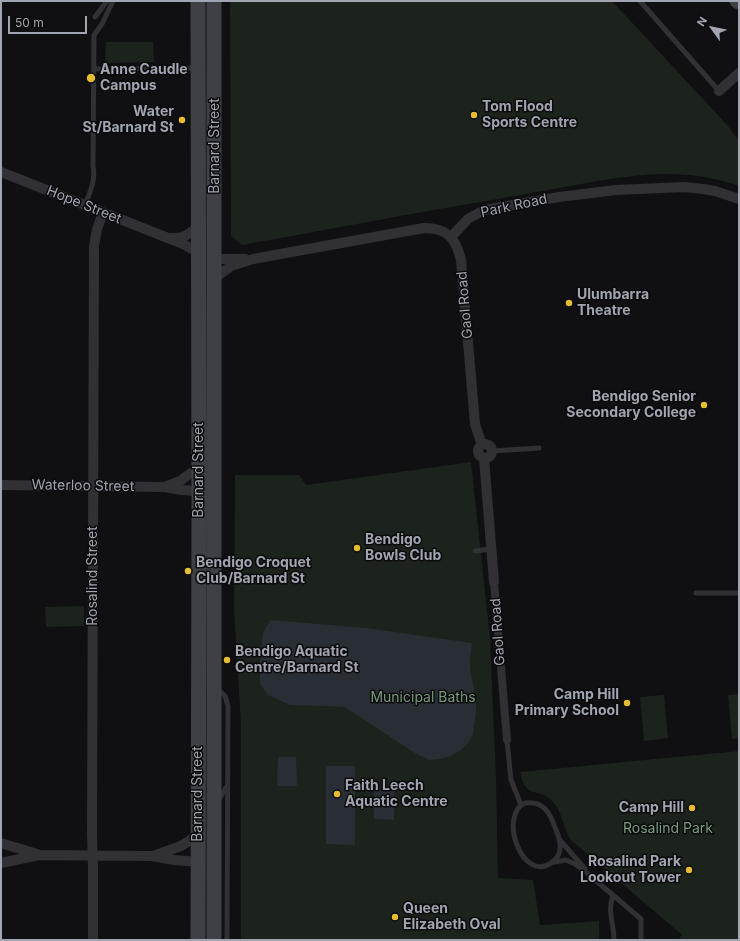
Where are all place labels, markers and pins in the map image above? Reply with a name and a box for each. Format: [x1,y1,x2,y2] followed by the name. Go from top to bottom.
[100,62,188,94] place label: Anne Caudle Campus
[85,72,97,84] marker: Anne Caudle Campus
[482,99,577,132] place label: Tom Flood Sports Centre
[82,104,174,136] place label: Water St/Barnard St
[469,110,479,120] marker: Tom Flood Sports Centre
[177,115,187,125] marker: Water St/Barnard St
[577,287,649,320] place label: Ulumbarra Theatre
[564,298,574,308] marker: Ulumbarra Theatre
[566,389,696,422] place label: Bendigo Senior Secondary College
[699,400,709,410] marker: Bendigo Senior Secondary College
[365,532,441,564] place label: Bendigo Bowls Club
[352,543,362,553] marker: Bendigo Bowls Club
[196,555,311,588] place label: Bendigo Croquet Club/Barnard St
[183,566,193,576] marker: Bendigo Croquet Club/Barnard St
[235,644,359,676] place label: Bendigo Aquatic Centre/Barnard St
[222,655,232,665] marker: Bendigo Aquatic Centre/Barnard St
[515,687,619,720] place label: Camp Hill Primary School
[622,698,632,708] marker: Camp Hill Primary School
[345,778,448,810] place label: Faith Leech Aquatic Centre
[332,789,342,799] marker: Faith Leech Aquatic Centre
[619,800,684,816] place label: Camp Hill
[687,803,697,813] marker: Camp Hill
[580,854,681,886] place label: Rosalind Park Lookout Tower
[684,865,694,875] marker: Rosalind Park Lookout Tower
[403,901,501,934] place label: Queen Elizabeth Oval
[390,912,400,922] marker: Queen Elizabeth Oval

